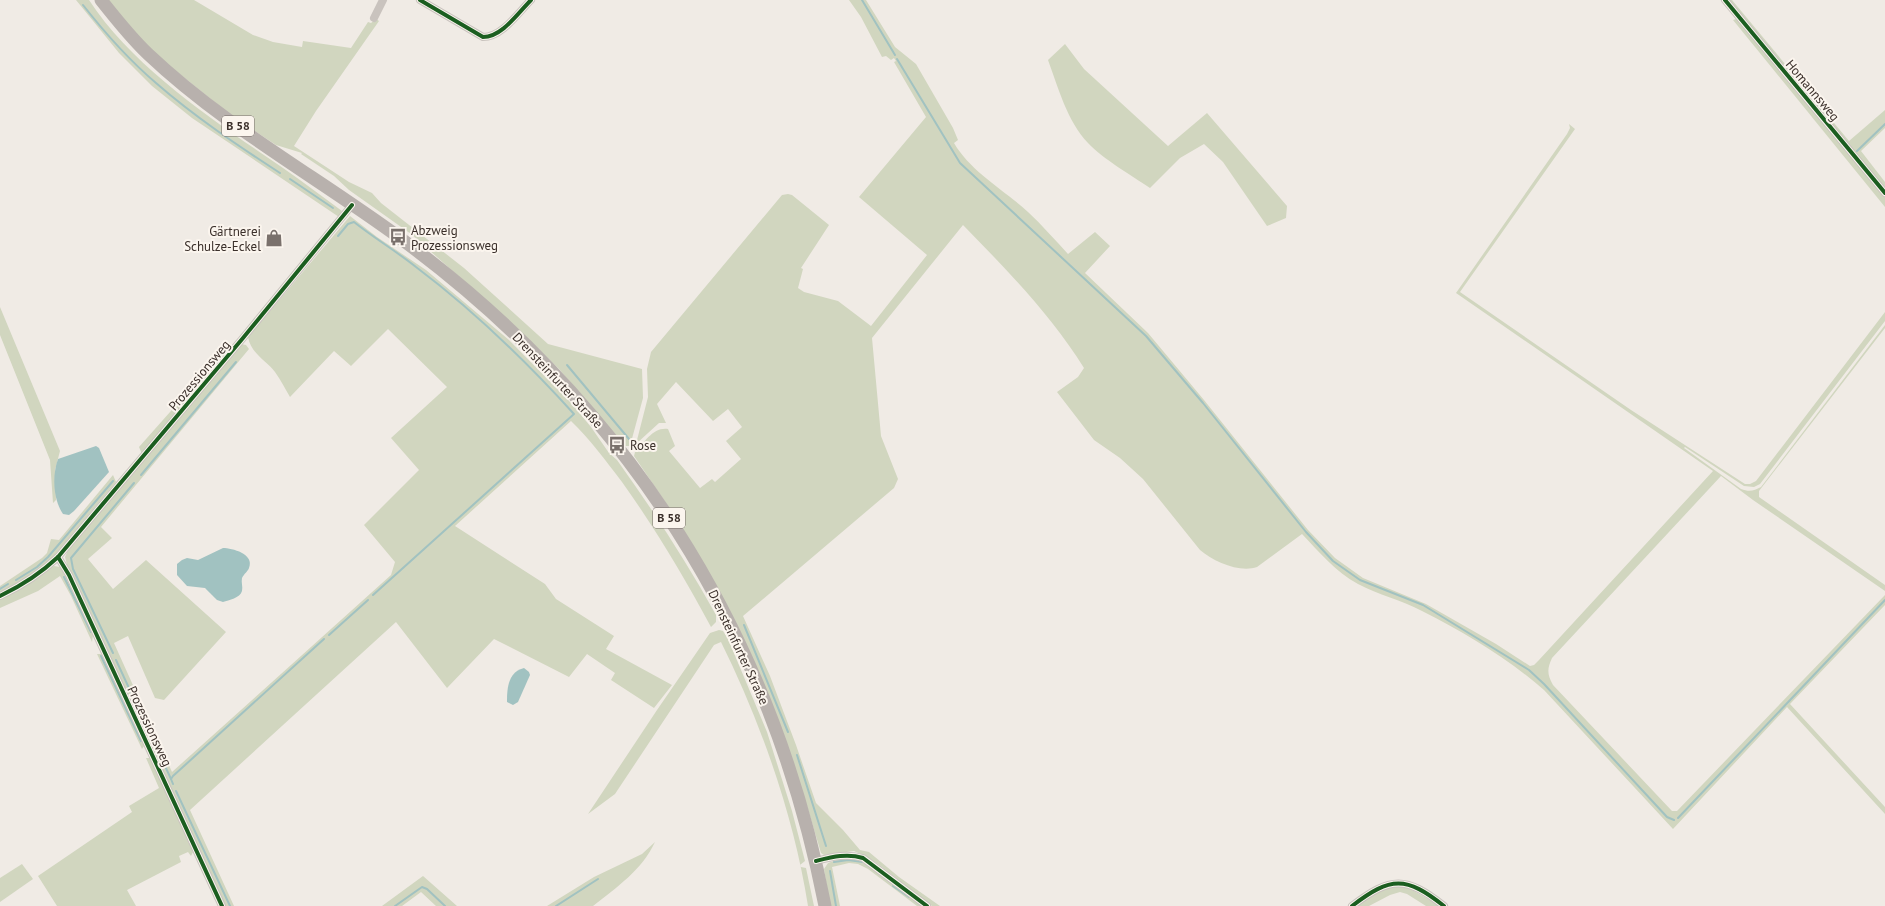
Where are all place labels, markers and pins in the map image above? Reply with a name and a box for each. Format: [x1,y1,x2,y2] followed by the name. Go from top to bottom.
[411,222,498,254] place label: Abzweig Prozessionsweg
[184,223,261,255] place label: Gärtnerei Schulze-Eckel
[388,227,408,247] bus stop icon: Abzweig Prozessionsweg
[264,228,284,248] shop icon: Gärtnerei Schulze-Eckel
[607,435,627,455] bus stop icon: Rose
[630,437,656,454] place label: Rose

